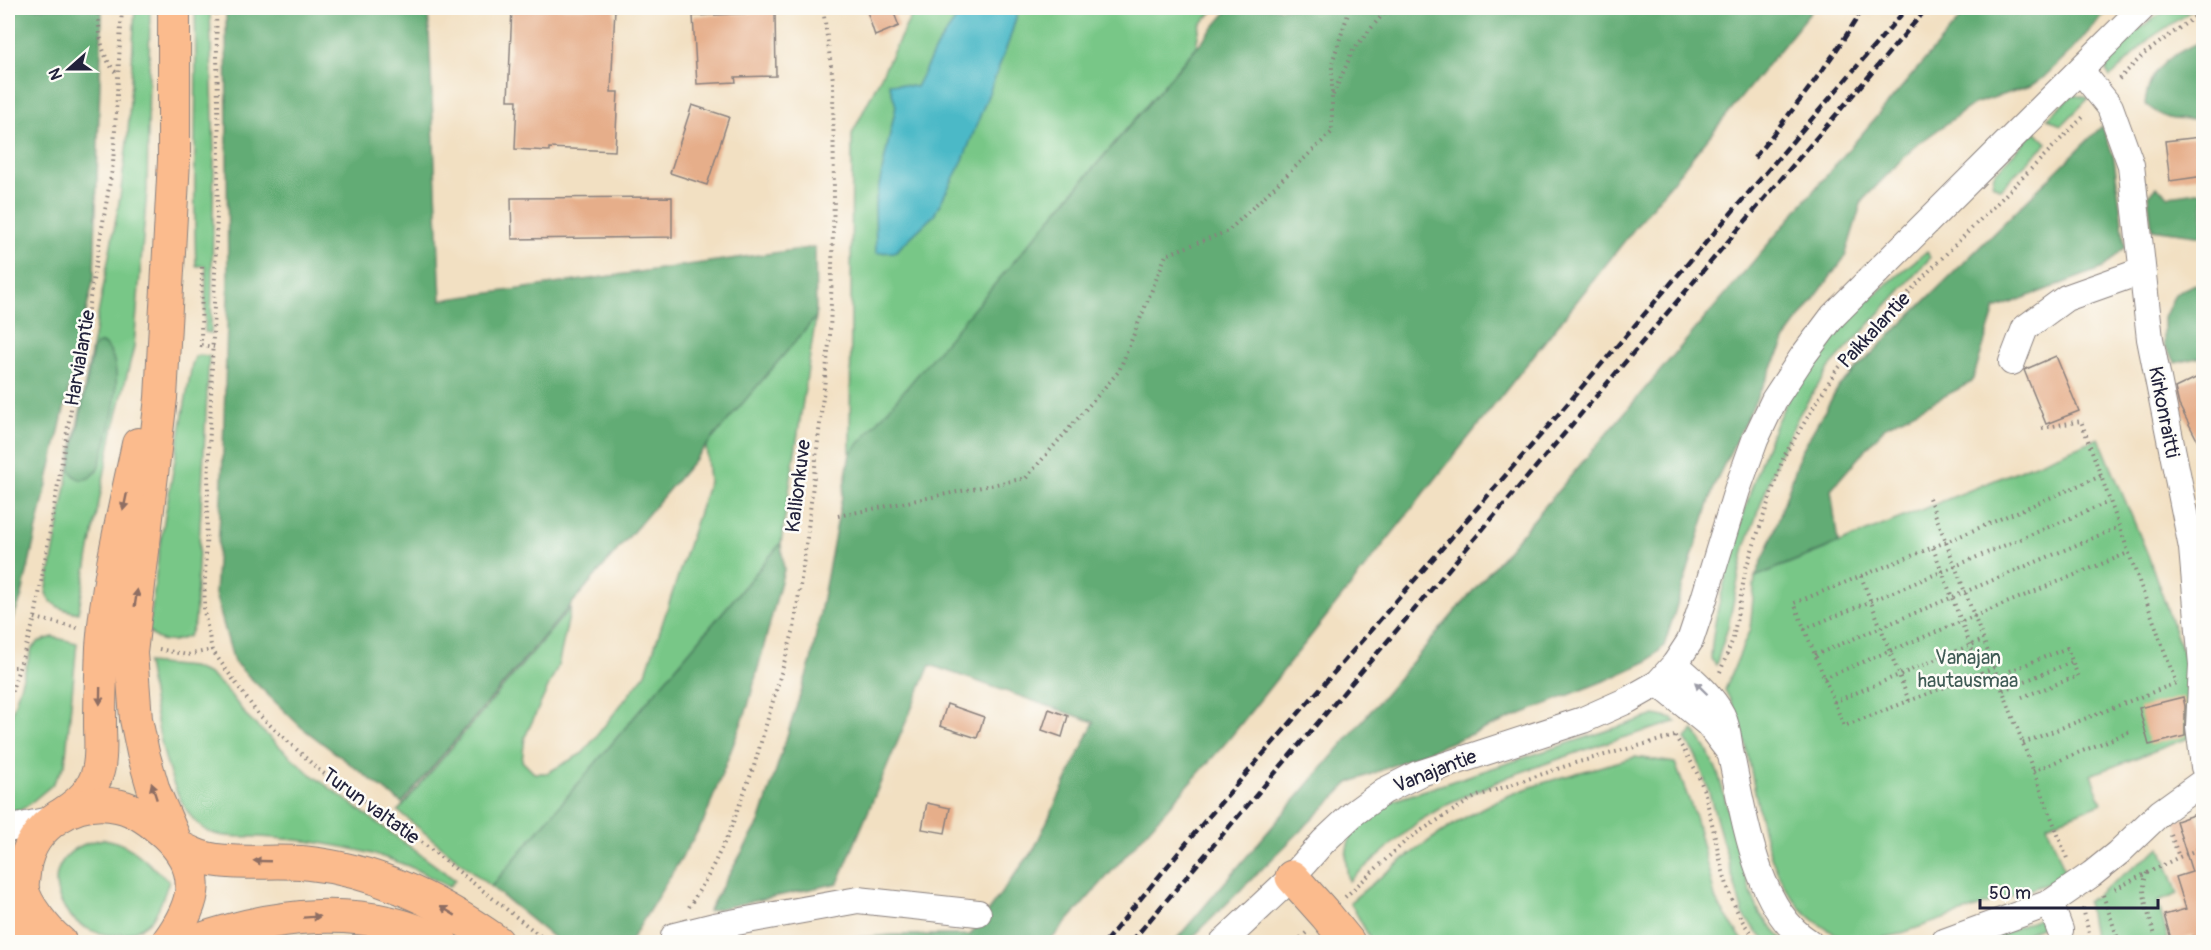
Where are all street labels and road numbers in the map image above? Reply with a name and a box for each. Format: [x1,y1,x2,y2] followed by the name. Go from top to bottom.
[1832,287,1916,373] street label: Paikkalantie
[59,308,101,408] street label: Harvialantie
[2143,364,2185,460] street label: Kirkonraitti
[780,438,816,534] street label: Kallionkuve
[1390,744,1480,798] street label: Vanajantie
[317,762,425,850] street label: Turun valtatie

